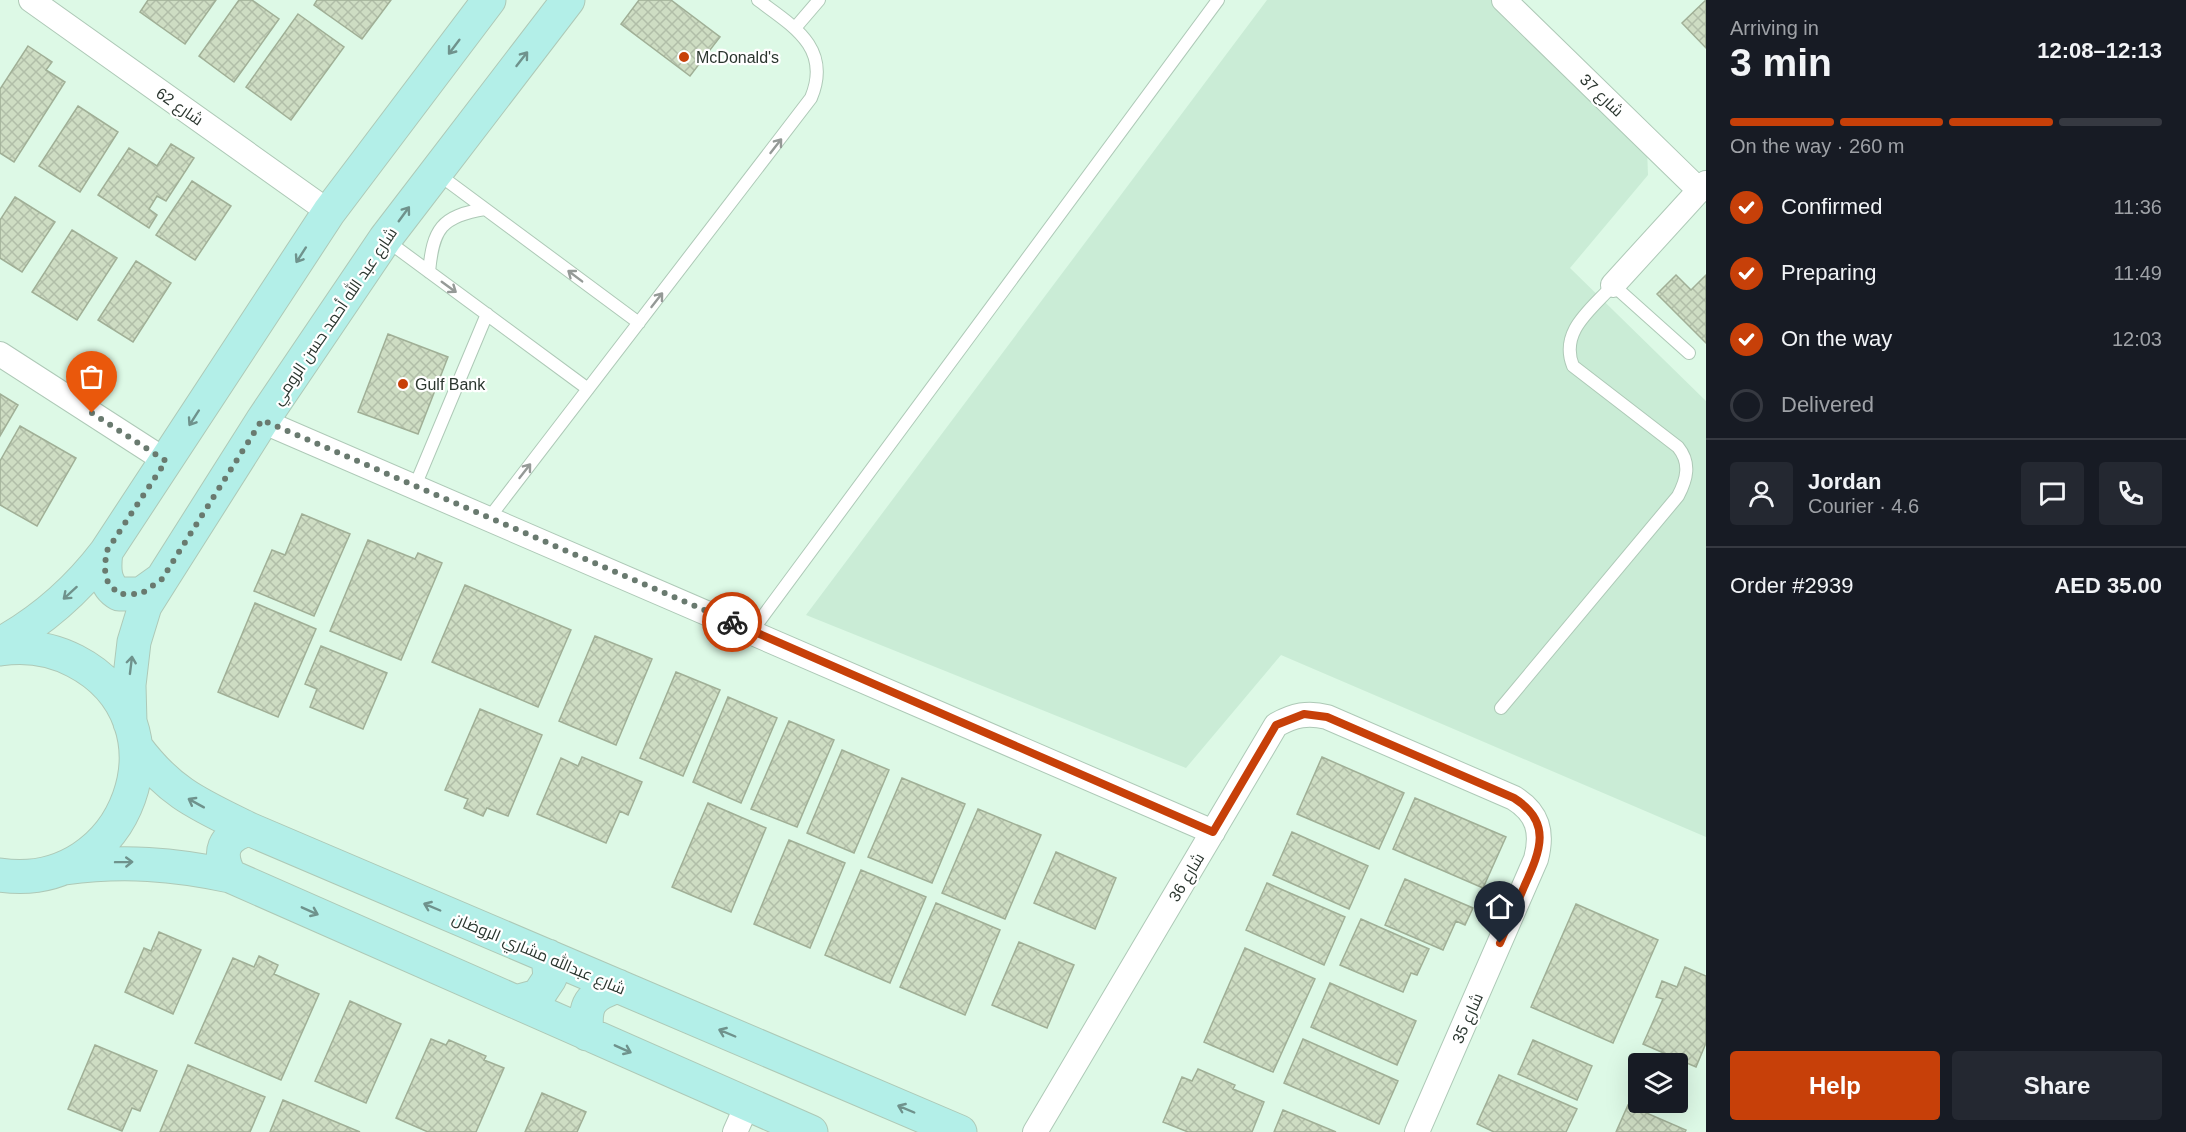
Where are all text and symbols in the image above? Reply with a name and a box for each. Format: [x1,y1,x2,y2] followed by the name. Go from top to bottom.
[1730,17,1819,39] text: Arriving in
[448,38,460,54] one-way arrow
[2037,38,2162,63] text: 12:08–12:13
[1730,41,1832,84] text: 3 min
[696,49,779,66] place label: McDonald's
[677,50,691,64] marker: McDonald's
[516,51,529,67] one-way arrow
[1575,71,1627,122] street label: شارع 37
[151,84,206,131] street label: شارع 62
[1730,135,1905,157] text: On the way · 260 m
[769,138,782,154] one-way arrow
[1730,191,1763,224] icon: check
[1781,194,1882,219] text: Confirmed
[2113,196,2162,218] text: 11:36
[398,206,410,222] one-way arrow
[267,223,404,411] street label: شارع عبد الله أحمد حسن الرومي
[295,246,308,263] one-way arrow
[1730,257,1763,290] icon: check
[1781,260,1876,285] text: Preparing
[2113,262,2162,284] text: 11:49
[568,270,584,282] one-way arrow
[441,280,457,293] one-way arrow
[650,293,663,309] one-way arrow
[1730,323,1763,356] icon: check
[1781,326,1892,351] text: On the way
[2112,328,2162,350] text: 12:03
[66,351,117,413] pin
[75,360,108,393] icon: bag
[415,376,486,393] place label: Gulf Bank
[396,377,410,391] marker: Gulf Bank
[1781,392,1874,417] text: Delivered
[188,409,201,426] one-way arrow
[1730,462,1793,525] button: person
[2021,462,2084,525] button: chat
[2099,462,2162,525] button: phone
[518,464,531,480] one-way arrow
[1808,469,1881,494] text: Jordan
[1808,495,1919,517] text: Courier · 4.6
[1730,573,1854,598] text: Order #2939
[2054,573,2162,598] text: AED 35.00
[63,586,78,600] one-way arrow
[702,592,762,652] courier
[716,606,749,639] icon: bike
[126,656,137,675] one-way arrow
[188,797,205,809] one-way arrow
[1165,850,1210,906] street label: شارع 36
[113,857,133,868] one-way arrow
[1474,881,1525,943] pin
[1483,890,1516,923] icon: home
[423,901,441,912] one-way arrow
[300,906,319,917] one-way arrow
[448,907,629,1002] street label: شارع عبدالله مشاري الروضان
[1449,990,1489,1047] street label: شارع 35
[718,1027,737,1038] one-way arrow
[613,1044,631,1056] one-way arrow
[1730,1051,1940,1120] button: Help
[1952,1051,2162,1120] button: Share
[1628,1053,1688,1113] map controls
[1628,1053,1688,1113] button: layers
[898,1103,916,1114] one-way arrow

